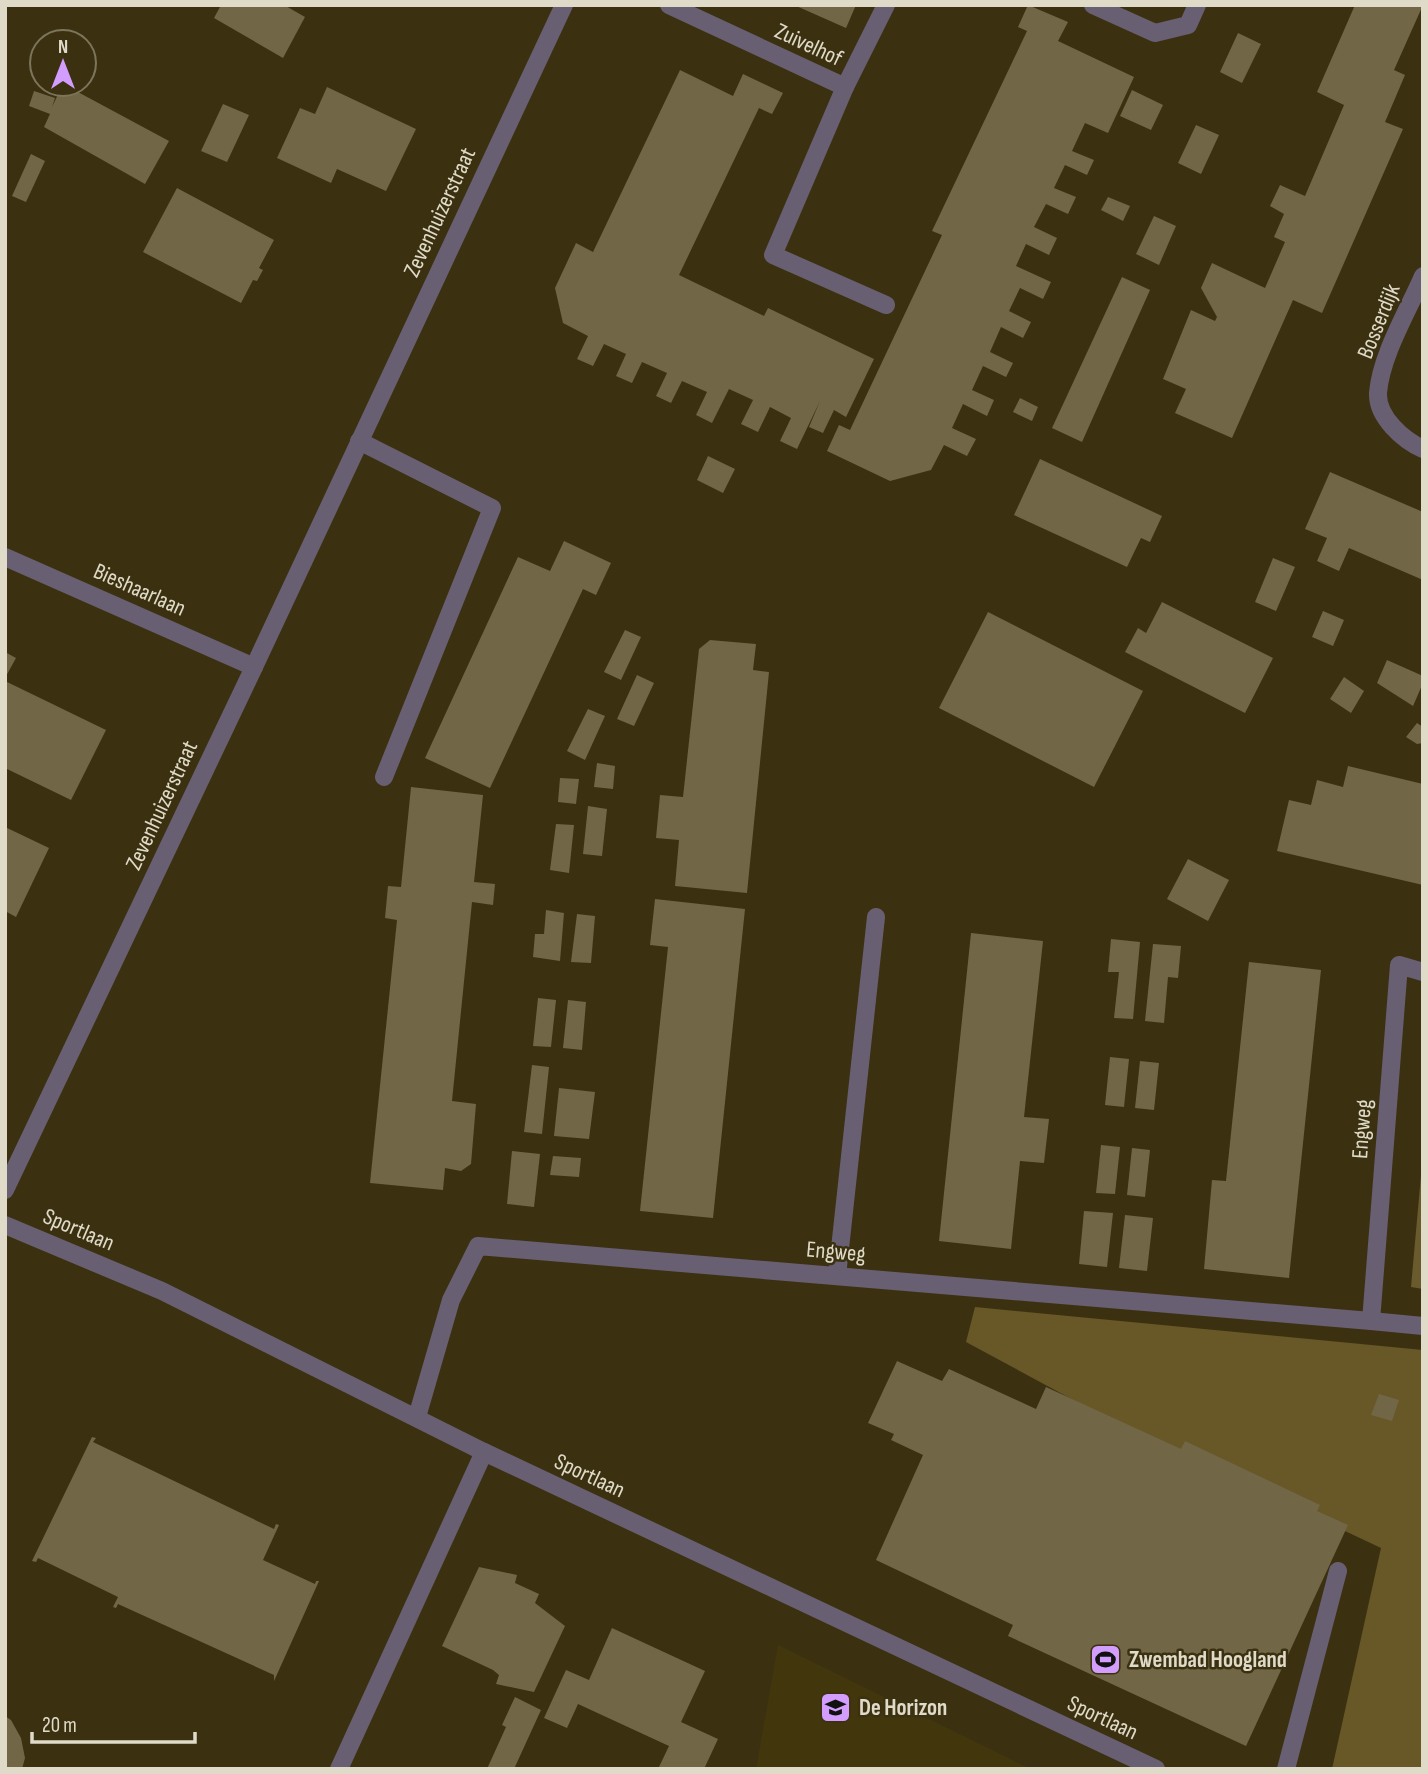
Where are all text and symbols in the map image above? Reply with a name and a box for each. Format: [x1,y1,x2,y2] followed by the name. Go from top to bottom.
[770,17,847,73] street label: Zuivelhof
[28,28,98,98] north arrow
[58,36,68,59] text: N
[398,143,482,281] street label: Zevenhuizerstraat
[1351,280,1407,363] street label: Bosserdijk
[89,557,190,623] street label: Bieshaarlaan
[120,736,204,874] street label: Zevenhuizerstraat
[1346,1098,1378,1160] street label: Engweg
[39,1202,118,1257] street label: Sportlaan
[805,1235,867,1269] street label: Engweg
[550,1447,629,1504] street label: Sportlaan
[1089,1642,1123,1676] sports icon: Zwembad Hoogland
[1129,1646,1287,1674] place label: Zwembad Hoogland
[1063,1689,1142,1746] street label: Sportlaan
[819,1690,853,1724] school or university icon: De Horizon
[859,1694,947,1722] place label: De Horizon
[32,1700,194,1744] scale bar
[42,1713,77,1738] text: 20 m

